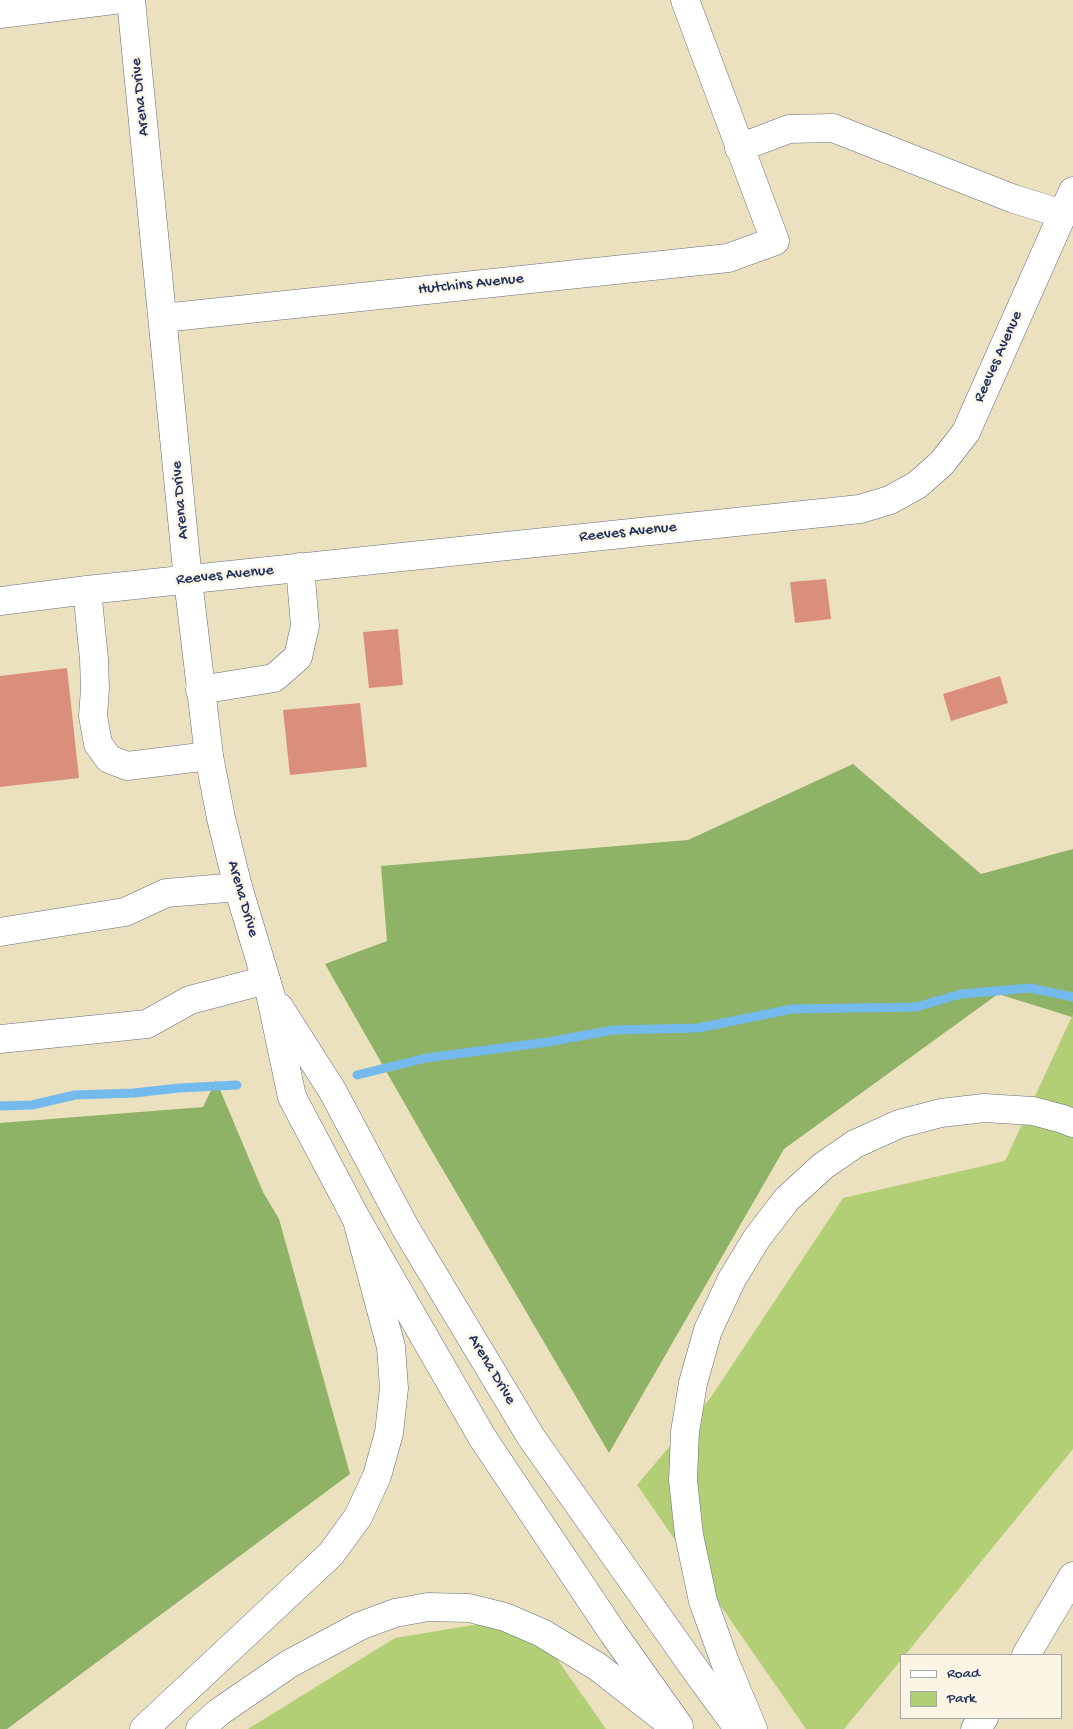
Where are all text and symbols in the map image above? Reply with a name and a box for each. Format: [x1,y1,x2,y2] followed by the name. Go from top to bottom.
[127,57,155,137] street label: Arena Drive
[417,270,525,300] street label: Hutchins Avenue
[970,308,1028,406] street label: Reeves Avenue
[168,460,194,540] street label: Arena Drive
[578,518,678,548] street label: Reeves Avenue
[175,561,275,591] street label: Reeves Avenue
[222,859,262,939] street label: Arena Drive
[463,1331,519,1409] street label: Arena Drive
[900,1654,1063,1719] legend
[947,1665,980,1683] text: Road
[947,1690,976,1708] text: Park

